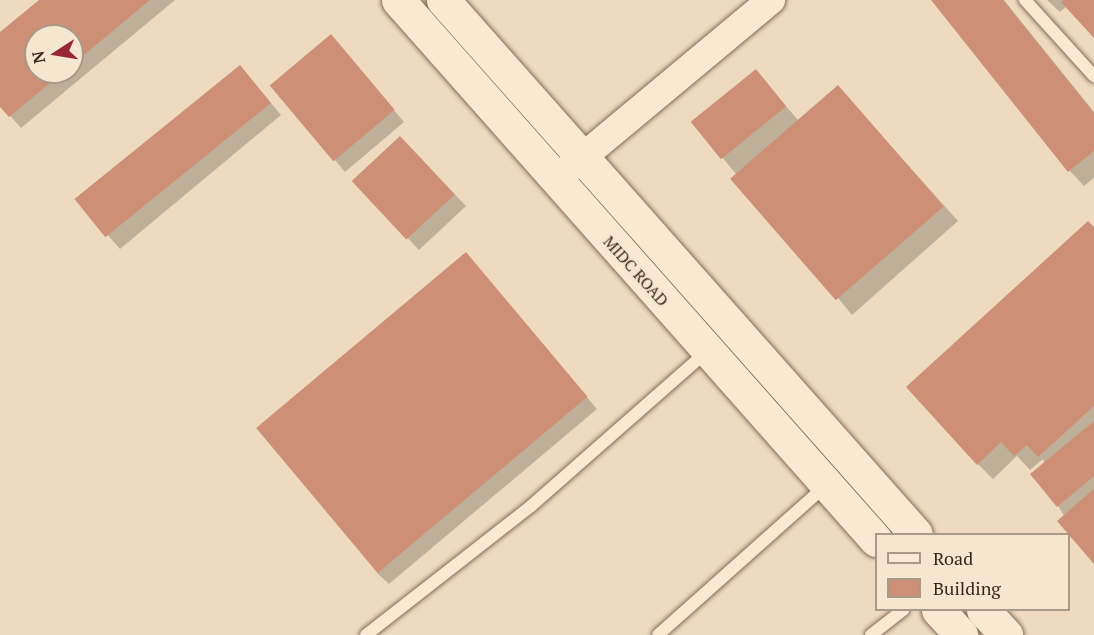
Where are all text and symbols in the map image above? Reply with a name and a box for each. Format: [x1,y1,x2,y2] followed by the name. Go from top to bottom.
[24,24,84,84] north arrow
[26,49,50,66] text: N
[599,232,673,310] street label: MIDC ROAD
[875,533,1070,611] legend
[933,546,973,570] text: Road
[933,576,1001,600] text: Building

